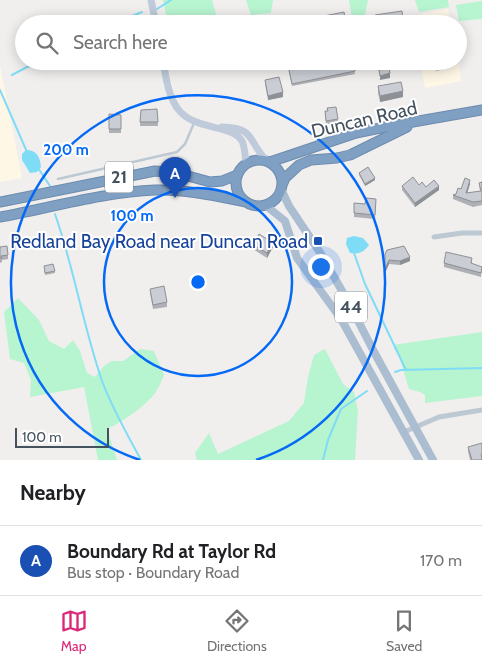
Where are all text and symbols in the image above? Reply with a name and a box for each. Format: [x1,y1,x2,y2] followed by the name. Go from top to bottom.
[15,15,467,70] search box
[33,29,61,57] icon: search
[73,31,167,54] text: Search here
[309,96,419,143] street label: Duncan Road
[43,141,89,159] text: 200 m
[159,157,191,198] pin: A
[105,162,133,192] road number: 21
[110,207,154,225] text: 100 m
[10,230,308,253] place label: Redland Bay Road near Duncan Road
[312,235,324,247] marker: Redland Bay Road near Duncan Road
[308,254,334,280] your location
[189,273,207,291] centre of rings
[335,292,367,322] road number: 44
[15,425,109,448] scale bar
[22,428,62,446] text: 100 m
[20,480,86,505] text: Nearby
[67,540,276,563] text: Boundary Rd at Taylor Rd
[31,551,41,570] text: A
[420,551,462,570] text: 170 m
[67,563,239,582] text: Bus stop · Boundary Road
[60,607,88,655] tab: Map
[207,607,267,655] tab: Directions
[386,607,422,655] tab: Saved

